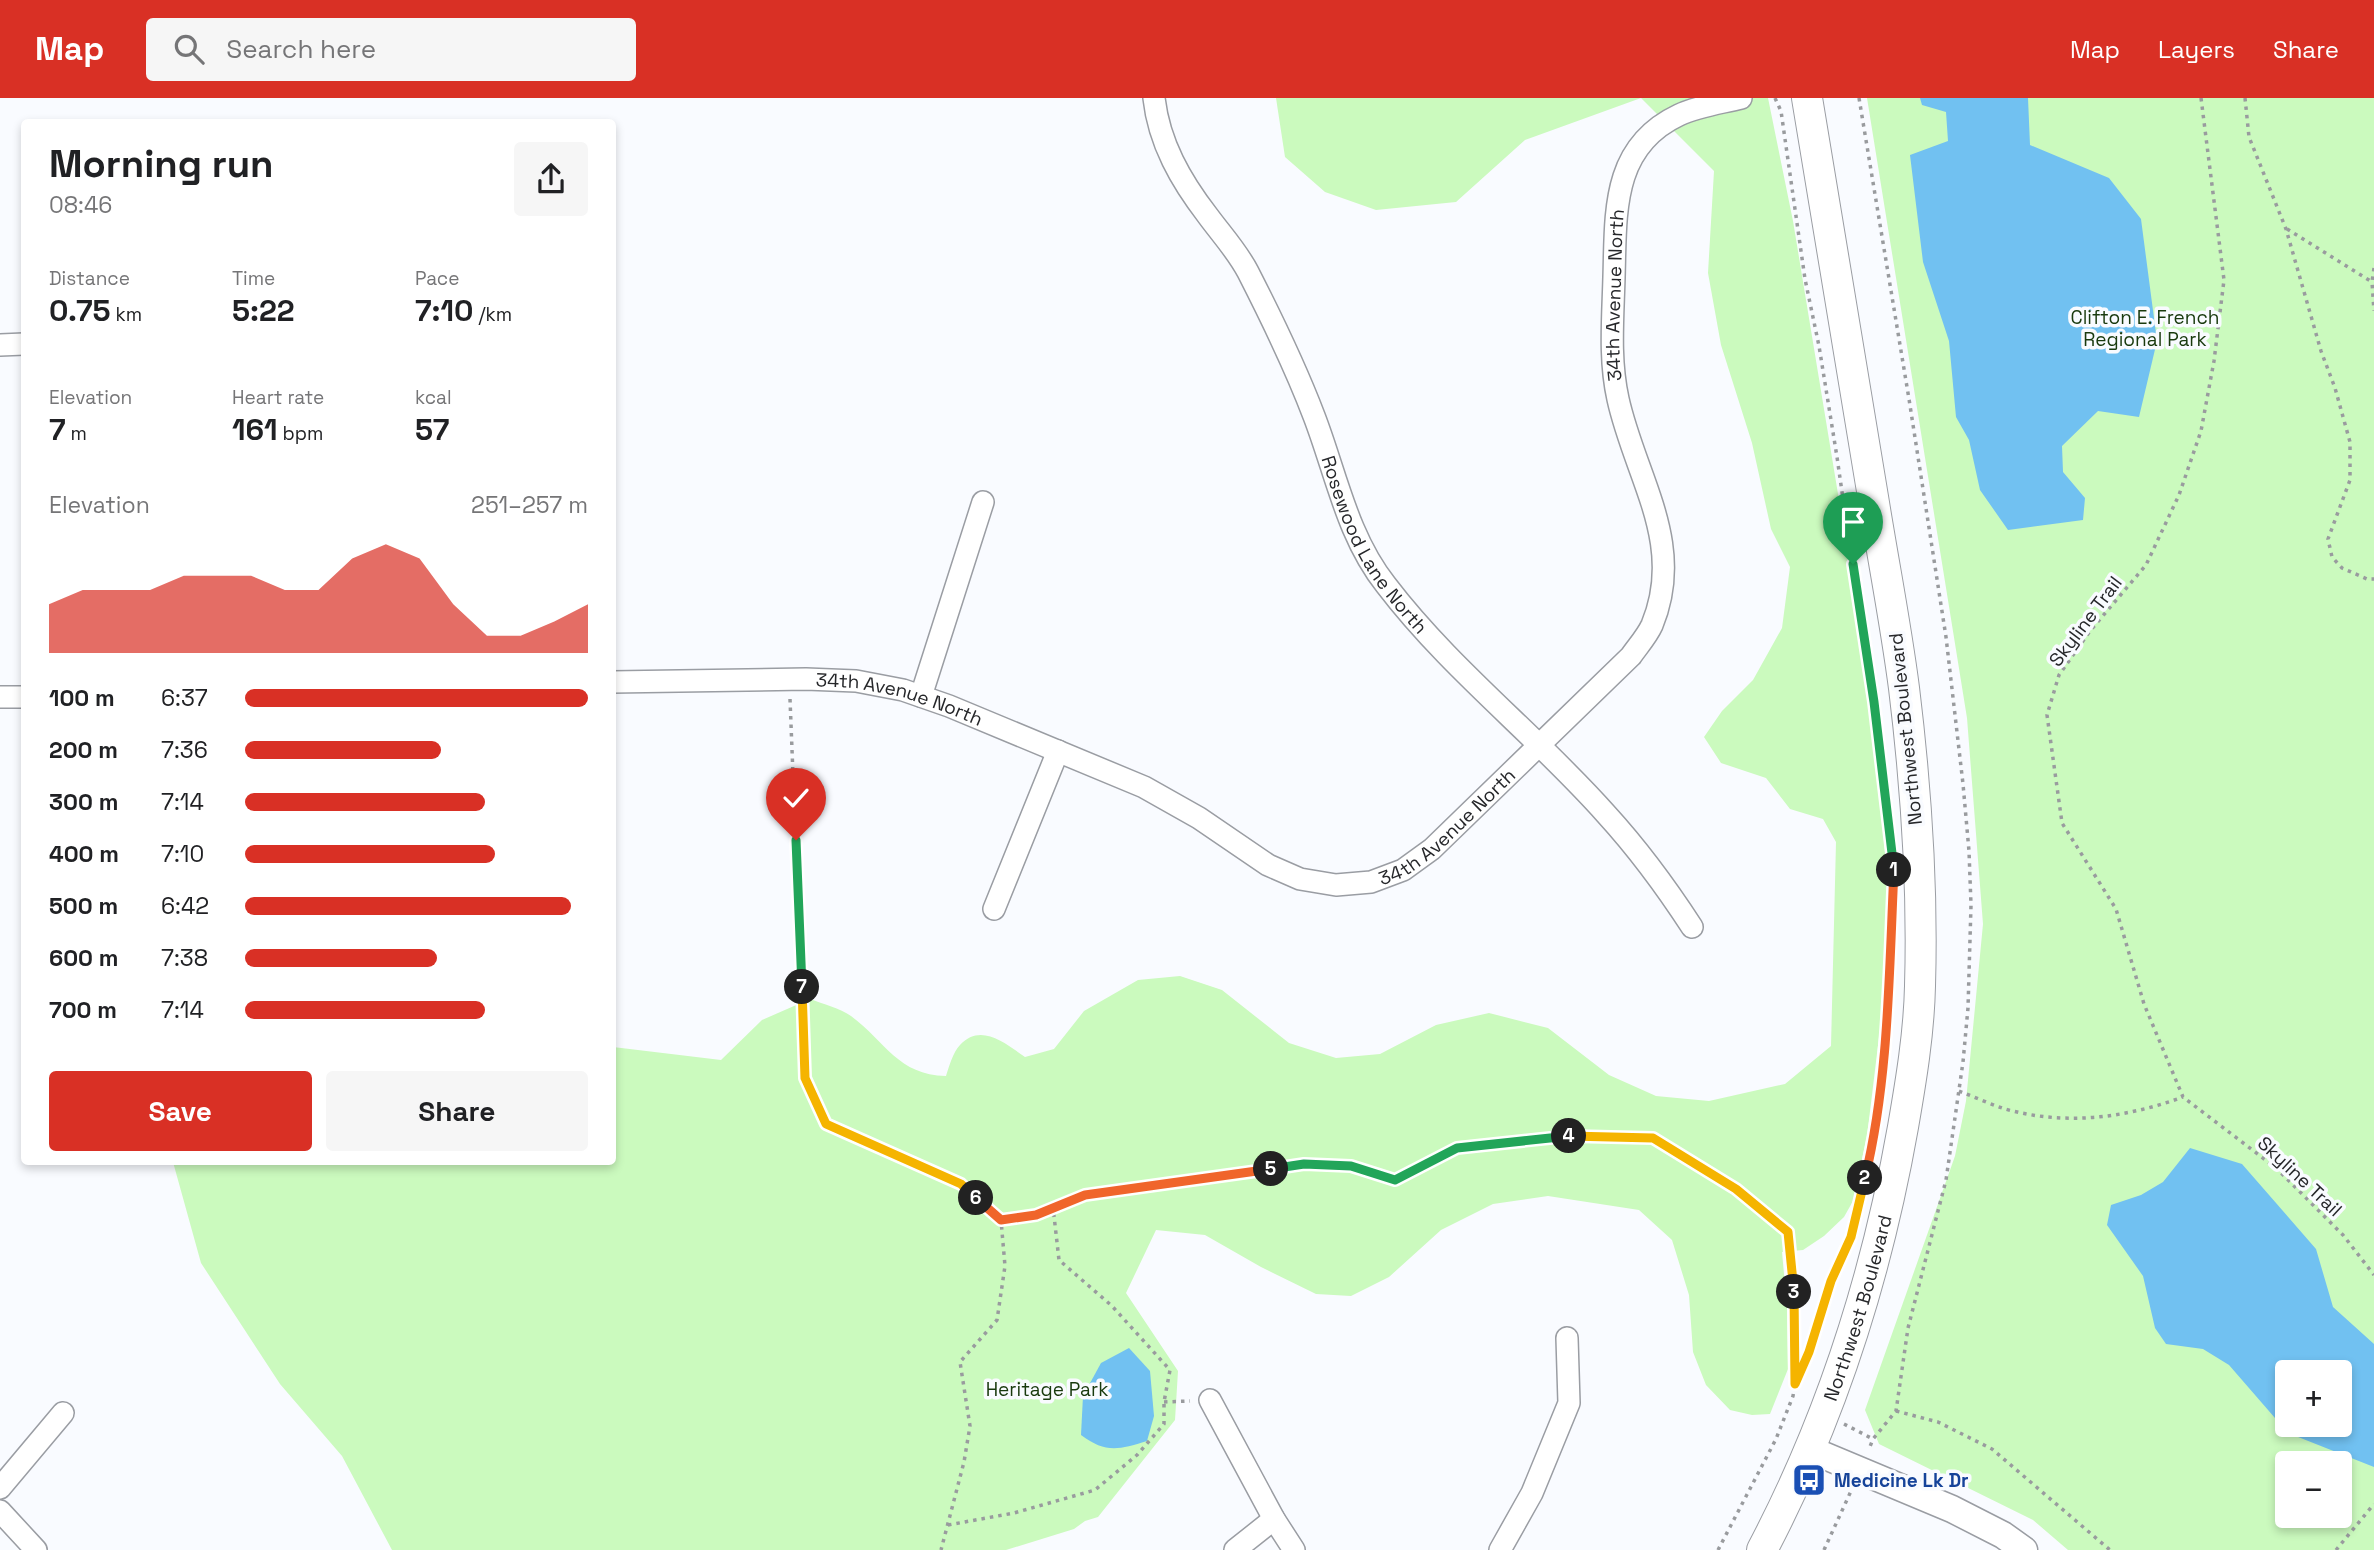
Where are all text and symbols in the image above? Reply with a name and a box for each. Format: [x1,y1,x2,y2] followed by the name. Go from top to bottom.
[146,18,636,81] search box
[35,28,104,70] text: Map
[170,30,208,68] icon: search
[226,32,376,66] text: Search here
[2070,34,2120,65] text: Map
[2158,34,2235,65] text: Layers
[2273,34,2339,65] text: Share
[49,140,274,188] text: Morning run
[514,142,588,216] button: share
[49,190,112,220] text: 08:46
[1600,208,1630,383] street label: 34th Avenue North
[49,266,130,291] text: Distance
[232,266,275,291] text: Time
[415,266,459,291] text: Pace
[49,291,111,330] text: 0.75
[232,291,295,330] text: 5:22
[415,291,474,330] text: 7:10
[111,302,142,327] text: km
[474,302,512,327] text: /km
[2071,305,2220,352] park label: Clifton E. French Regional Park
[49,385,132,410] text: Elevation
[232,385,324,410] text: Heart rate
[415,385,452,410] text: kcal
[49,410,66,449] text: 7
[232,410,278,449] text: 161
[415,410,449,449] text: 57
[66,421,87,446] text: m
[278,421,323,446] text: bpm
[1316,452,1433,639] street label: Rosewood Lane North
[49,490,150,520] text: Elevation
[471,490,588,520] text: 251–257 m
[1823,492,1883,564] pin
[1834,503,1872,541] icon: arrive
[2043,571,2128,672] street label: Skyline Trail
[1883,632,1928,826] street label: Northwest Boulevard
[815,667,986,732] street label: 34th Avenue North
[49,683,115,713] text: 100 m
[161,683,208,713] text: 6:37
[49,735,118,765] text: 200 m
[161,735,208,765] text: 7:36
[1375,763,1521,891] street label: 34th Avenue North
[766,768,826,840] pin
[777,779,815,817] icon: check
[49,787,118,817] text: 300 m
[161,787,204,817] text: 7:14
[49,839,119,869] text: 400 m
[161,839,204,869] text: 7:10
[1876,852,1912,888] pin: 1
[1889,857,1898,882] text: 1
[49,891,118,921] text: 500 m
[161,891,209,921] text: 6:42
[49,943,119,973] text: 600 m
[161,943,208,973] text: 7:38
[784,970,820,1004] pin: 7
[796,974,807,999] text: 7
[49,995,117,1025] text: 700 m
[161,995,204,1025] text: 7:14
[49,1071,312,1151] button: Save
[326,1071,588,1151] button: Share
[1552,1118,1586,1154] pin: 4
[1562,1123,1575,1148] text: 4
[2252,1131,2347,1222] street label: Skyline Trail
[1254,1152,1288,1186] pin: 5
[1265,1156,1276,1181] text: 5
[1848,1160,1882,1196] pin: 2
[1859,1165,1870,1190] text: 2
[958,1180,993,1216] pin: 6
[970,1185,981,1210] text: 6
[1818,1213,1898,1405] street label: Northwest Boulevard
[1776,1274,1812,1310] pin: 3
[1788,1279,1799,1304] text: 3
[2275,1360,2352,1528] map controls
[2275,1360,2352,1437] button: +
[986,1377,1108,1402] park label: Heritage Park
[2275,1451,2352,1528] button: −
[1790,1461,1828,1499] bus stop icon: Medicine Lk Dr
[1834,1468,1969,1493] place label: Medicine Lk Dr

